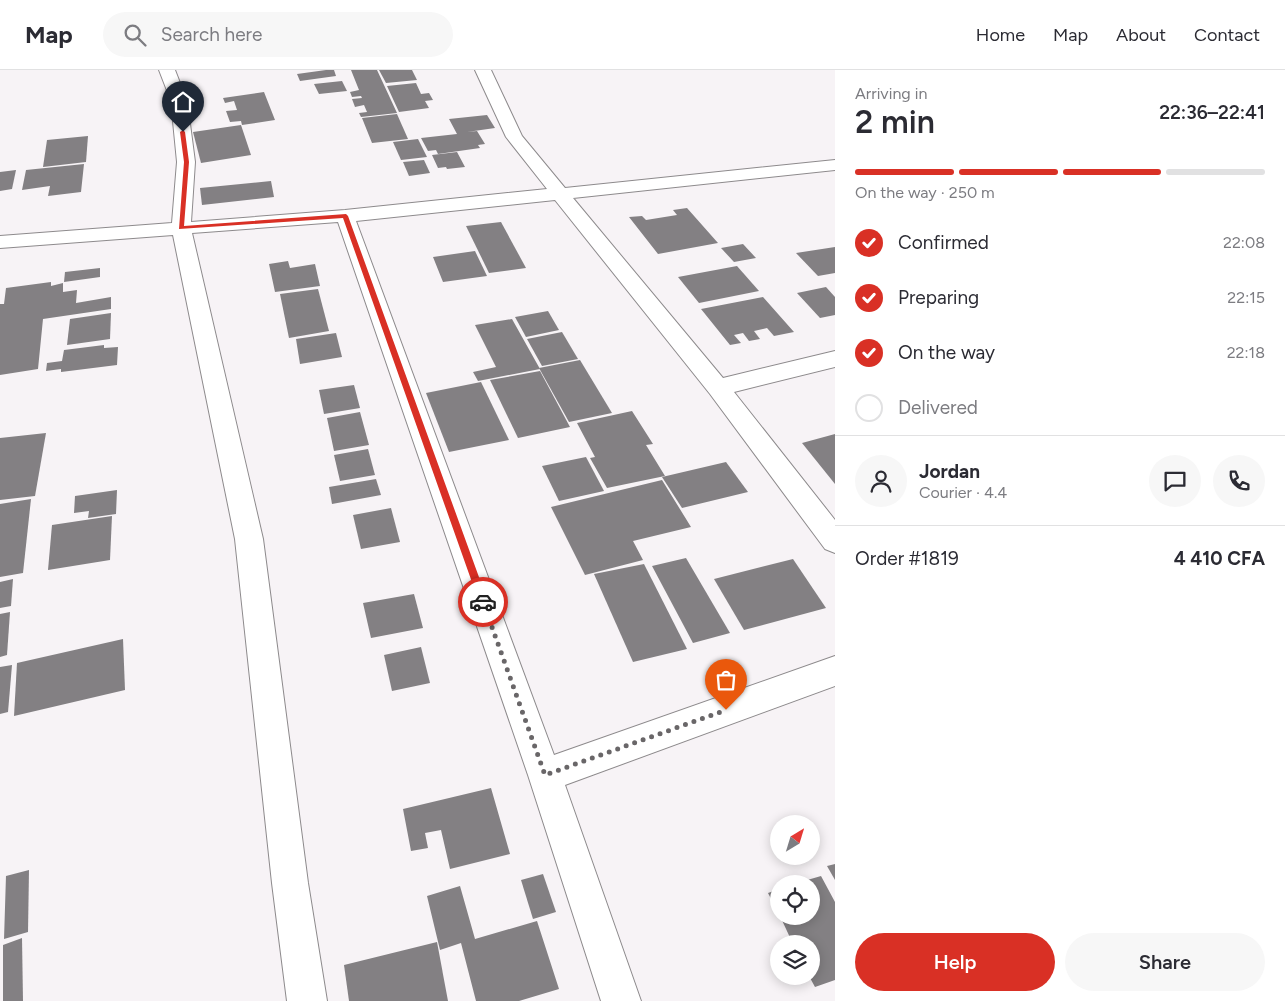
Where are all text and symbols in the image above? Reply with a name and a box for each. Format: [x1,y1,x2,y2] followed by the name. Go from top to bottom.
[103,12,453,57] search box
[25,20,73,49] text: Map
[121,21,149,49] icon: search
[161,23,262,46] text: Search here
[976,24,1025,46] text: Home
[1053,24,1088,46] text: Map
[1116,24,1166,46] text: About
[1194,24,1260,46] text: Contact
[162,81,204,132] pin
[855,84,927,103] text: Arriving in
[169,88,197,116] icon: home
[1159,101,1265,124] text: 22:36–22:41
[855,103,935,141] text: 2 min
[855,183,995,202] text: On the way · 250 m
[855,229,883,257] icon: check
[898,231,989,254] text: Confirmed
[1223,233,1265,252] text: 22:08
[855,284,883,312] icon: check
[898,286,979,309] text: Preparing
[1227,288,1265,307] text: 22:15
[855,339,883,367] icon: check
[898,341,995,364] text: On the way
[1227,343,1265,362] text: 22:18
[898,396,978,419] text: Delivered
[855,455,907,507] button: person
[1149,455,1201,507] button: chat
[1213,455,1265,507] button: phone
[919,460,980,483] text: Jordan
[919,483,1007,502] text: Courier · 4.4
[855,547,959,570] text: Order #1819
[1174,547,1265,570] text: 4 410 CFA
[458,577,508,627] courier
[469,588,497,616] icon: car
[705,659,747,710] pin
[712,666,740,694] icon: bag
[770,815,820,865] north arrow
[770,815,820,985] map controls
[770,875,820,925] button: locate
[855,933,1055,991] button: Help
[1065,933,1265,991] button: Share
[770,935,820,985] button: layers

